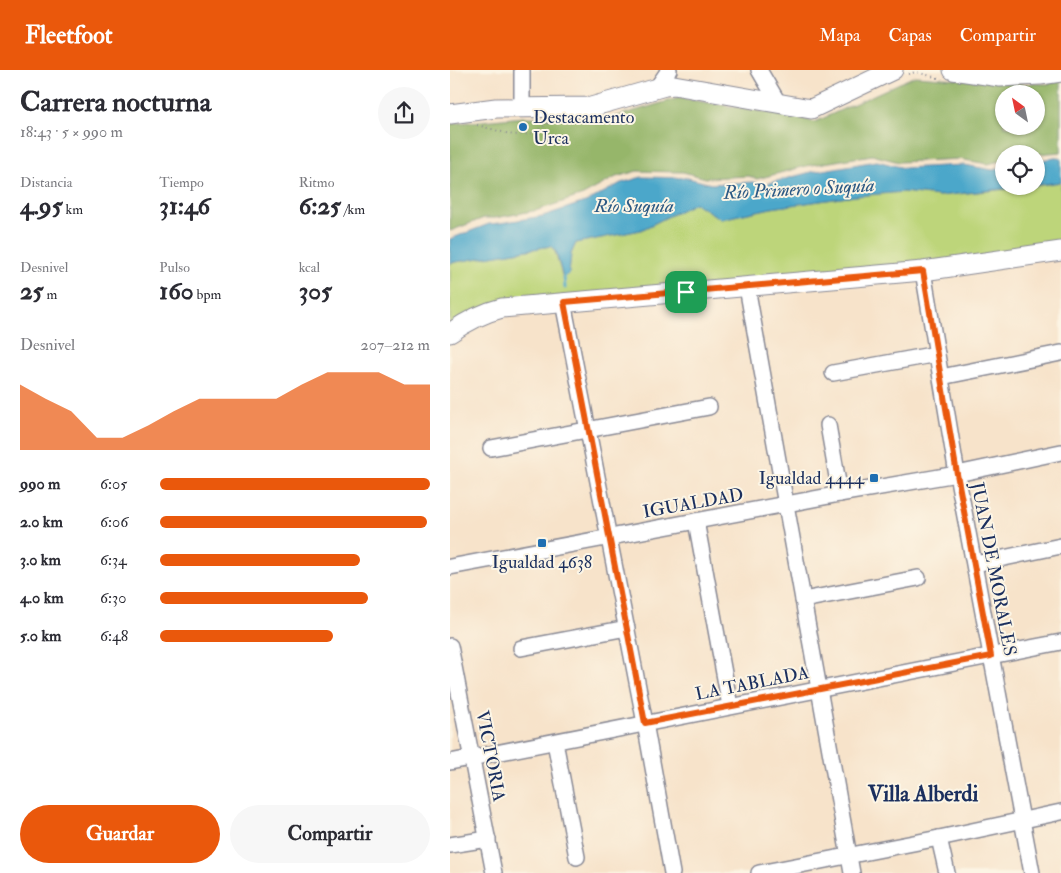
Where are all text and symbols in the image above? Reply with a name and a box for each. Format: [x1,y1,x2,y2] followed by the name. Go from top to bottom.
[25,20,112,51] text: Fleetfoot
[819,24,861,47] text: Mapa
[889,24,932,47] text: Capas
[960,24,1036,47] text: Compartir
[20,85,211,120] text: Carrera nocturna
[995,85,1045,135] north arrow
[995,85,1045,195] map controls
[378,87,430,139] button: share
[533,106,635,150] place label: Destacamento Urca
[517,121,529,133] marker: Destacamento Urca
[20,122,123,142] text: 18:43 · 5 × 990 m
[995,145,1045,195] button: locate
[722,173,875,205] water label: Río Primero o Suquía
[20,174,73,191] text: Distancia
[159,174,204,191] text: Tiempo
[299,174,334,191] text: Ritmo
[20,191,63,222] text: 4.95
[159,191,210,222] text: 31:46
[299,191,341,222] text: 6:25
[593,194,674,218] water label: Río Suquía
[63,201,83,218] text: km
[341,201,365,218] text: /km
[20,259,68,276] text: Desnivel
[159,259,190,276] text: Pulso
[299,259,320,276] text: kcal
[665,271,707,313] pin
[20,276,44,307] text: 25
[159,276,194,307] text: 160
[299,276,332,307] text: 305
[672,278,700,306] icon: arrive
[44,286,57,303] text: m
[194,286,221,303] text: bpm
[20,335,75,355] text: Desnivel
[361,335,430,355] text: 207–212 m
[759,467,865,490] place label: Igualdad 4444
[868,472,880,484] marker: Igualdad 4444
[20,474,60,494] text: 990 m
[100,474,127,494] text: 6:05
[965,479,1022,658] street label: JUAN DE MORALES
[641,483,745,524] street label: IGUALDAD
[20,512,63,532] text: 2.0 km
[100,512,128,532] text: 6:06
[536,537,548,549] marker: Igualdad 4638
[20,550,61,570] text: 3.0 km
[100,550,127,570] text: 6:34
[492,551,592,574] place label: Igualdad 4638
[20,588,64,608] text: 4.0 km
[100,588,126,608] text: 6:30
[20,626,61,646] text: 5.0 km
[100,626,128,646] text: 6:48
[693,661,811,706] street label: LA TABLADA
[470,709,511,804] street label: VICTORIA
[867,780,978,808] district label: Villa Alberdi
[20,805,220,863] button: Guardar
[230,805,430,863] button: Compartir

